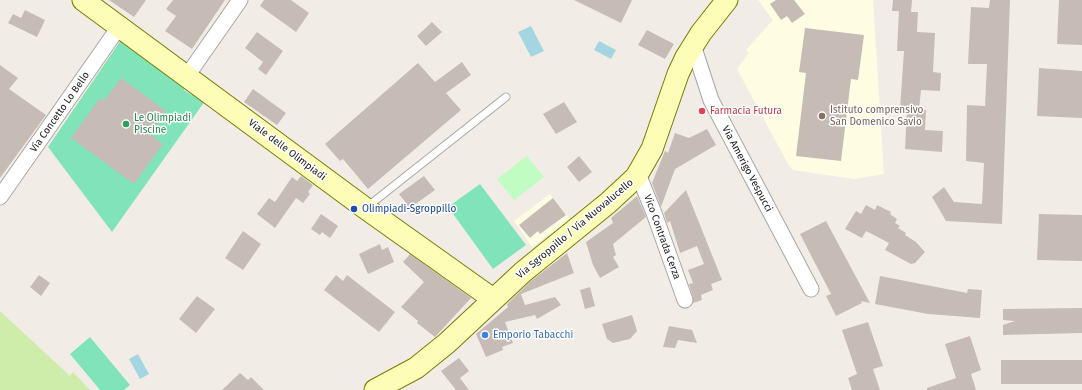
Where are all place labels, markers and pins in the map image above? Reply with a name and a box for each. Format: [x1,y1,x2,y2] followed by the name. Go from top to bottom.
[830,104,923,128] place label: Istituto comprensivo San Domenico Savio
[710,105,782,117] place label: Farmacia Futura
[697,106,707,116] marker: Farmacia Futura
[817,111,827,121] marker: Istituto comprensivo San Domenico Savio
[134,112,191,136] place label: Le Olimpiadi Piscine
[121,119,131,129] marker: Le Olimpiadi Piscine
[362,203,456,215] place label: Olimpiadi-Sgroppillo
[349,204,359,214] marker: Olimpiadi-Sgroppillo
[493,329,573,341] place label: Emporio Tabacchi
[480,330,490,340] marker: Emporio Tabacchi

